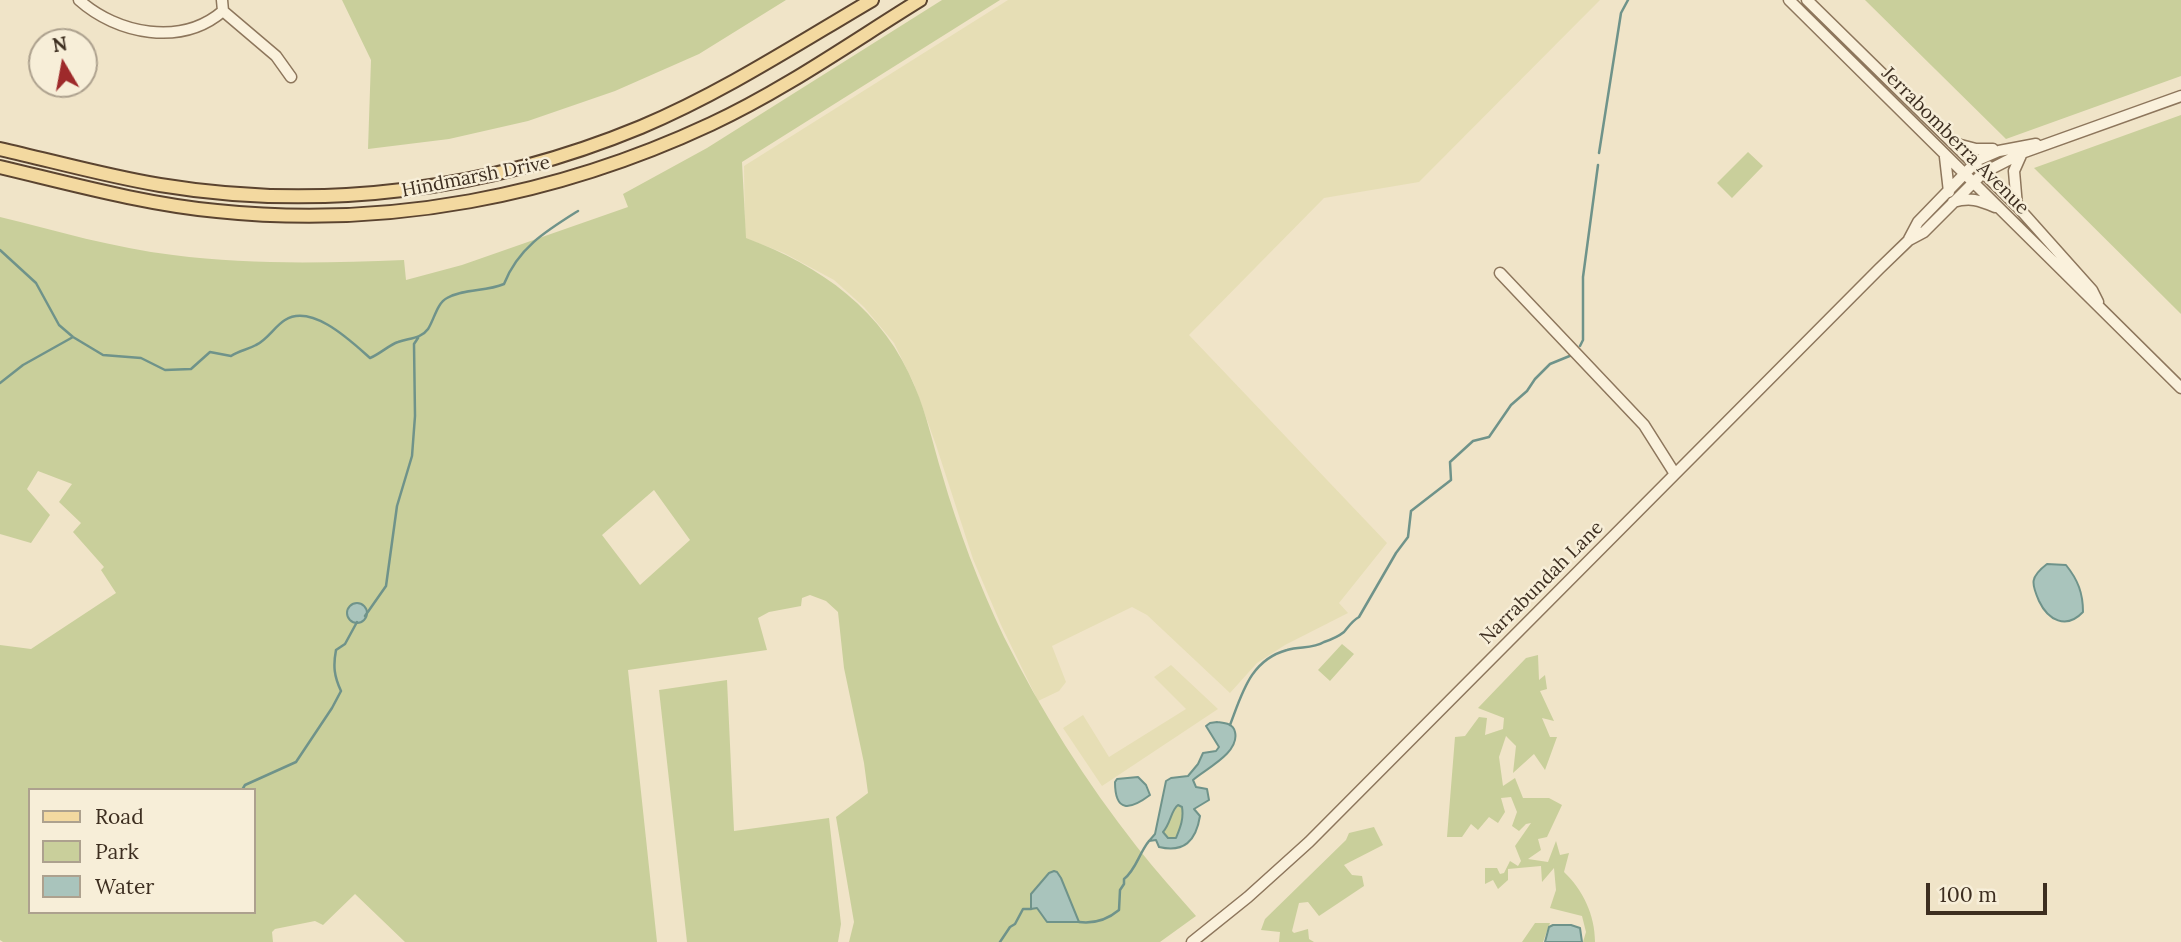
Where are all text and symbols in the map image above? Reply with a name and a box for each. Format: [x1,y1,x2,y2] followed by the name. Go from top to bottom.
[28,28,98,98] north arrow
[50,31,69,57] text: N
[1876,62,2034,220] street label: Jerrabomberra Avenue
[400,151,552,203] street label: Hindmarsh Drive
[1476,517,1608,649] street label: Narrabundah Lane
[28,788,256,914] legend
[95,803,144,830] text: Road
[95,838,139,865] text: Park
[1929,869,2050,913] scale bar
[95,873,154,900] text: Water
[1939,881,1997,908] text: 100 m

